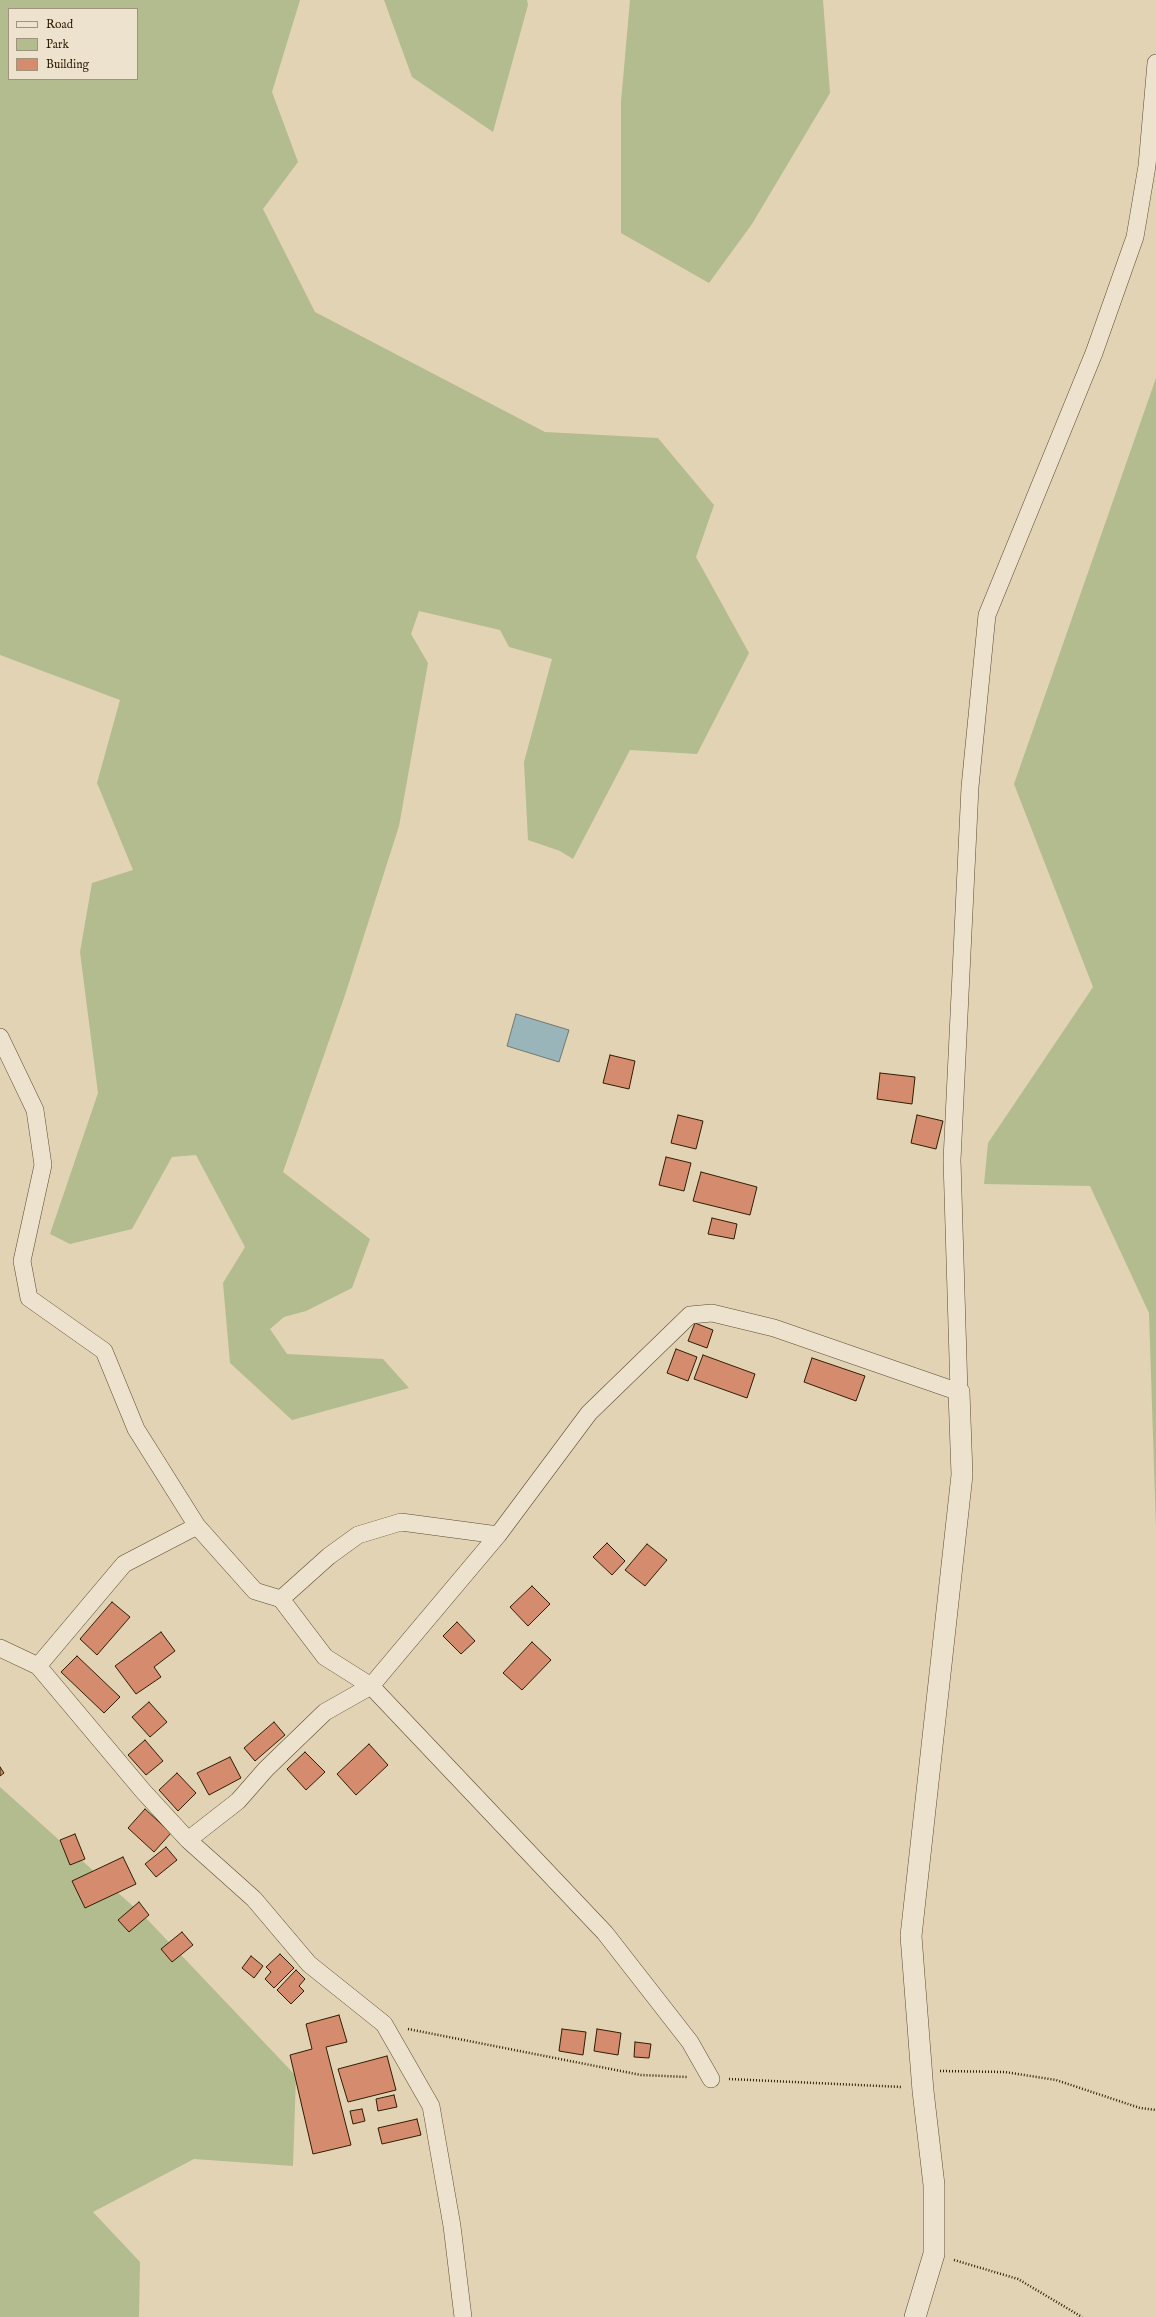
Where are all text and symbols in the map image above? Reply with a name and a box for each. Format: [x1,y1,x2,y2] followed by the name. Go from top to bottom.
[8,8,138,80] legend
[46,17,73,32] text: Road
[46,37,69,52] text: Park
[46,57,89,72] text: Building

